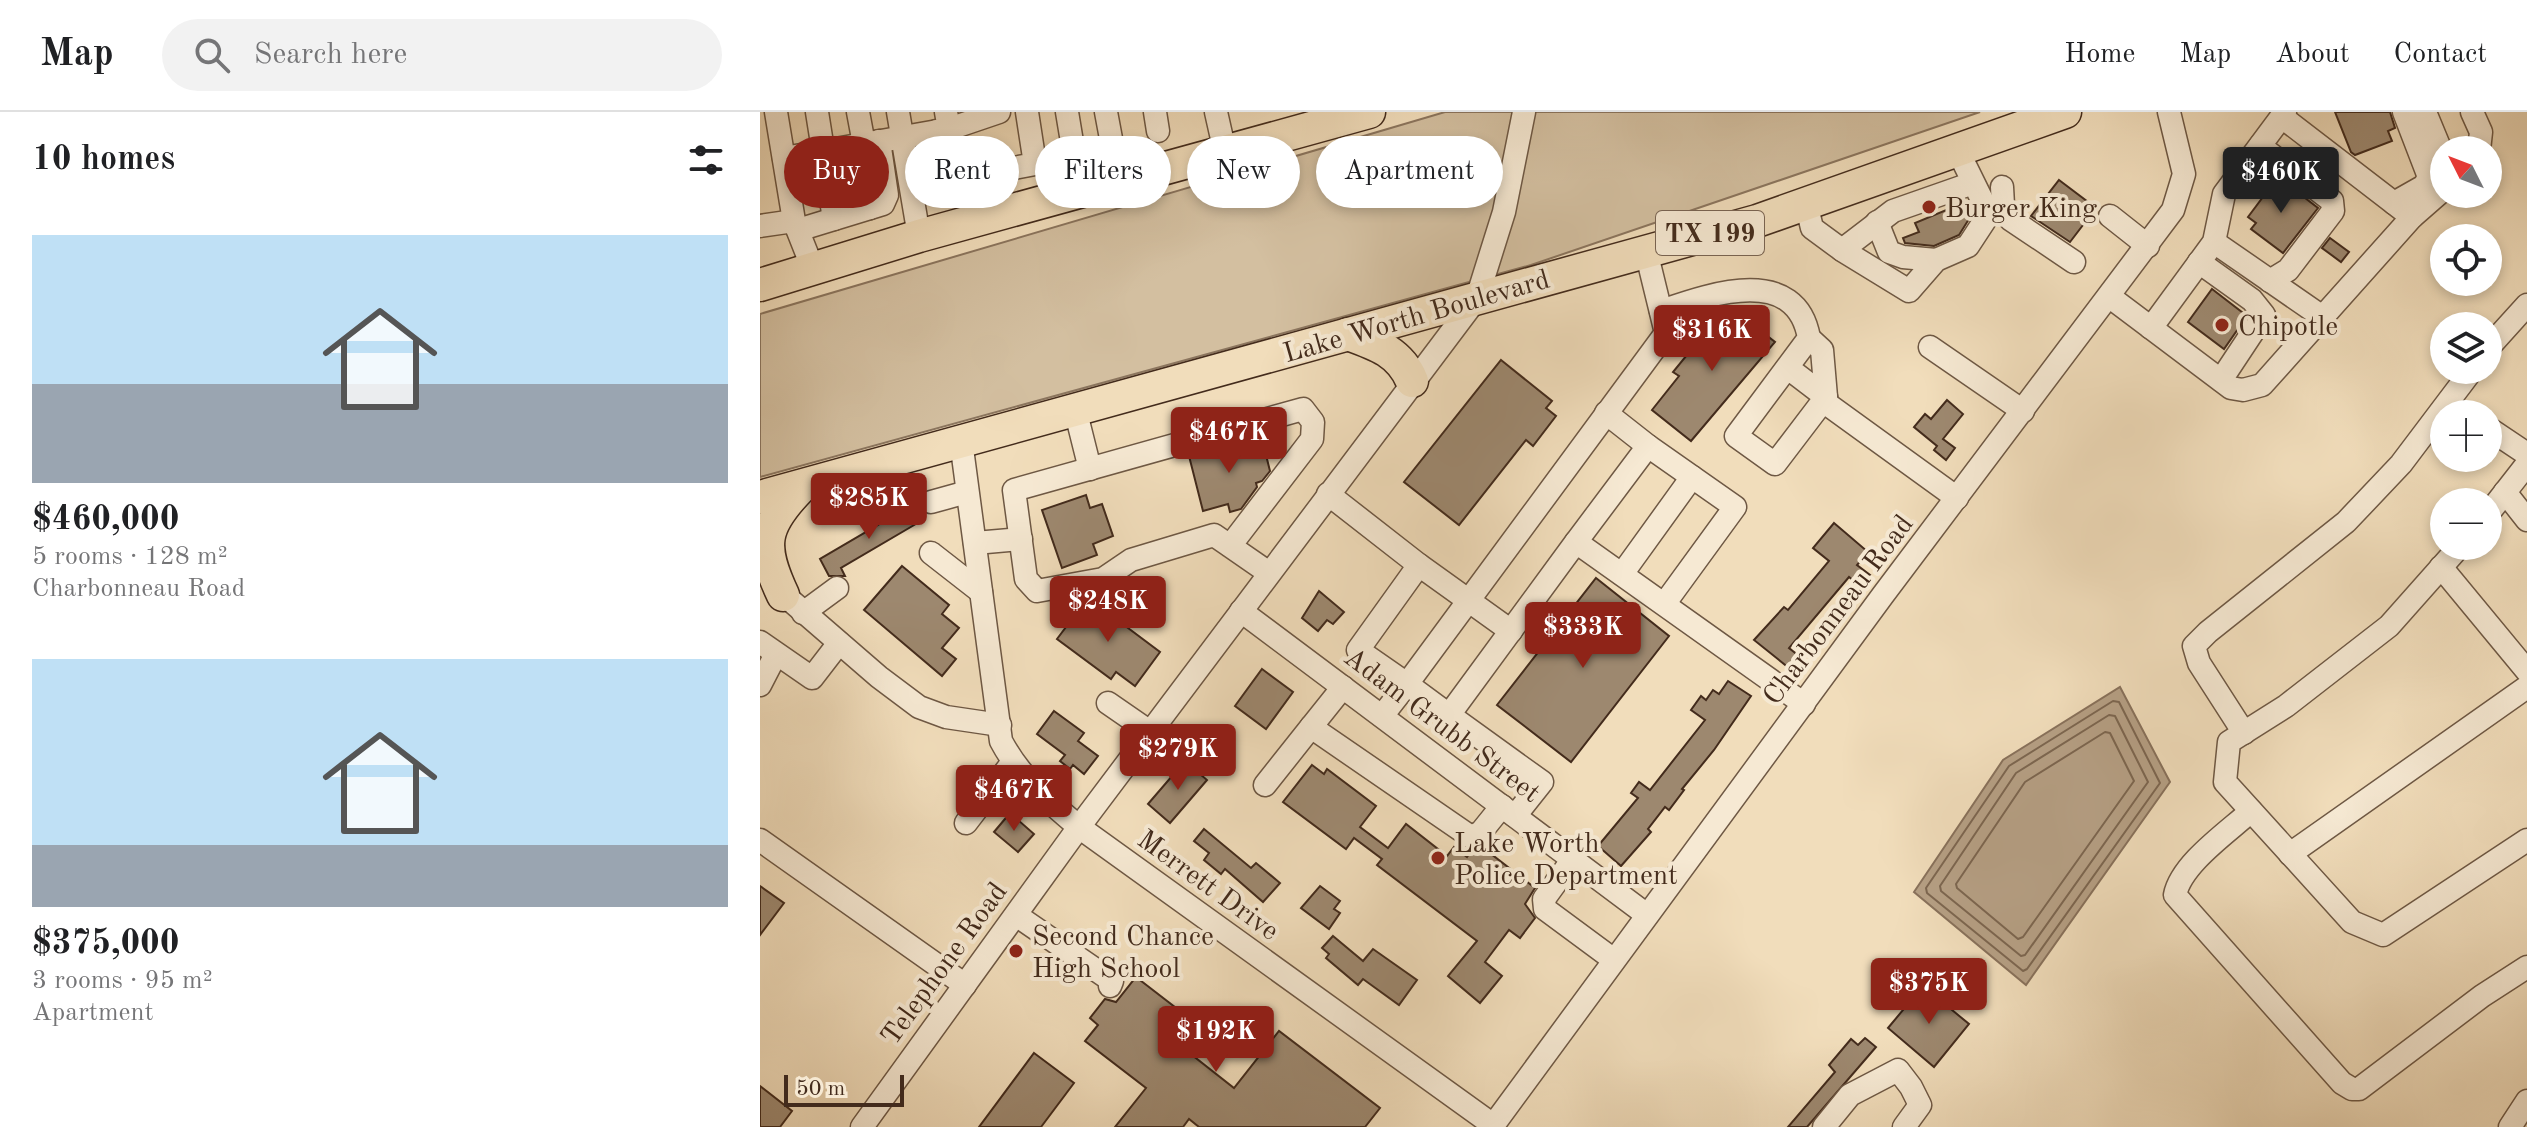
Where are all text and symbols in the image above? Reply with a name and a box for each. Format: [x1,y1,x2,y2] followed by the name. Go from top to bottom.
[162,19,722,91] search box
[190,33,234,77] icon: search
[40,36,114,74] text: Map
[254,40,407,70] text: Search here
[2064,41,2135,69] text: Home
[2179,41,2231,69] text: Map
[2275,41,2350,69] text: About
[2394,41,2487,69] text: Contact
[784,136,889,208] chip: Buy
[905,136,1019,208] chip: Rent
[1035,136,1171,208] chip: Filters
[1187,136,1300,208] chip: New
[1316,136,1503,208] chip: Apartment
[2430,136,2502,208] north arrow
[2430,136,2502,560] map controls
[684,138,728,182] icon: filters
[32,143,175,177] text: 10 homes
[2225,147,2337,215] pin: $460K
[2241,160,2321,186] text: $460K
[1945,196,2097,224] place label: Burger King
[1920,198,1938,216] marker: Burger King
[1656,211,1764,255] road number: TX 199
[2430,224,2502,296] button: locate
[1280,266,1553,369] street label: Lake Worth Boulevard
[308,287,452,431] icon: home
[1656,305,1768,373] pin: $316K
[2430,312,2502,384] button: layers
[2238,314,2338,342] place label: Chipotle
[2213,316,2231,334] marker: Chipotle
[1672,318,1752,344] text: $316K
[2430,400,2502,472] button: +
[1173,407,1285,475] pin: $467K
[1189,420,1269,446] text: $467K
[813,473,925,541] pin: $285K
[829,486,909,512] text: $285K
[2430,488,2502,560] button: −
[32,503,180,537] text: $460,000
[1759,511,1920,711] street label: Charbonneau Road
[32,544,228,570] text: 5 rooms · 128 m²
[32,576,245,602] text: Charbonneau Road
[1052,576,1164,644] pin: $248K
[1068,589,1148,615] text: $248K
[1527,602,1639,670] pin: $333K
[1543,615,1623,641] text: $333K
[1338,644,1544,809] street label: Adam Grubb Street
[308,711,452,855] icon: home
[1122,724,1234,792] pin: $279K
[1138,737,1218,763] text: $279K
[958,765,1070,833] pin: $467K
[974,778,1054,804] text: $467K
[1131,826,1283,947] street label: Merrett Drive
[1454,831,1678,891] place label: Lake Worth Police Department
[1429,849,1447,867] marker: Lake Worth Police Department
[877,878,1014,1051] street label: Telephone Road
[1032,924,1214,984] place label: Second Chance High School
[32,927,180,961] text: $375,000
[1007,942,1025,960] marker: Second Chance High School
[1873,958,1985,1026] pin: $375K
[32,968,213,994] text: 3 rooms · 95 m²
[1889,971,1969,997] text: $375K
[32,1000,154,1026] text: Apartment
[1160,1006,1272,1074] pin: $192K
[1176,1019,1256,1045] text: $192K
[784,1071,904,1107] scale bar
[796,1078,845,1100] text: 50 m

